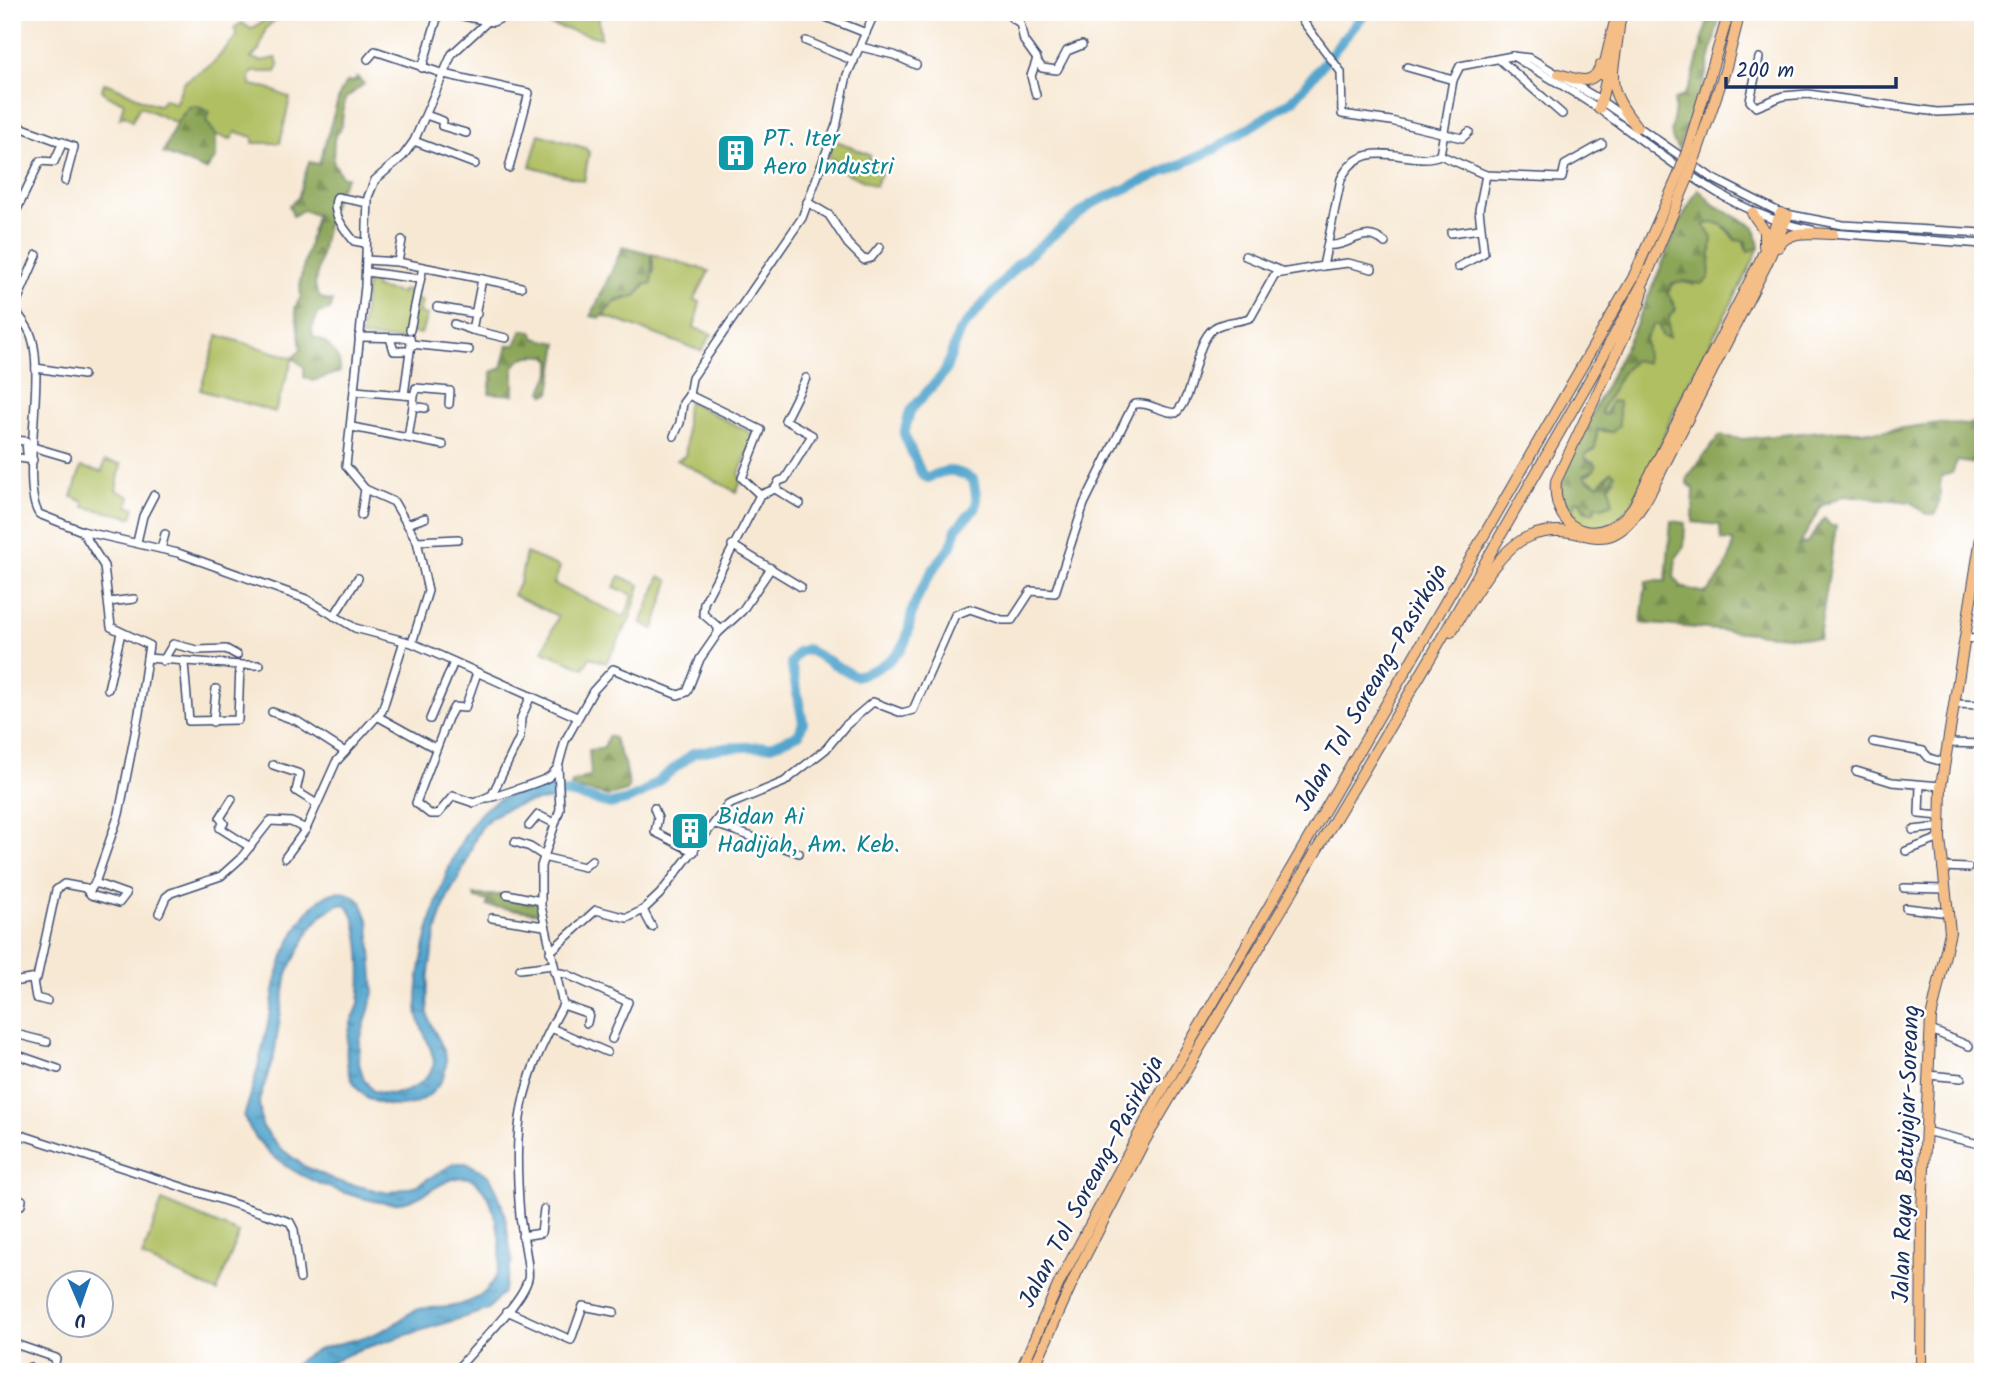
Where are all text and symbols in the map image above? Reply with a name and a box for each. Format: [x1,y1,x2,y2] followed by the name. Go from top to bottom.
[1726,46,1895,90] scale bar
[1736,55,1794,88] text: 200 m
[763,120,895,187] place label: PT. Iter Aero Industri
[715,132,757,174] building icon: PT. Iter Aero Industri
[1285,556,1459,820] street label: Jalan Tol Soreang–Pasirkoja
[717,798,900,865] place label: Bidan Ai Hadijah, Am. Keb.
[669,810,711,852] building icon: Bidan Ai Hadijah, Am. Keb.
[1882,1004,1932,1304] street label: Jalan Raya Batujajar-Soreang
[1009,1049,1175,1315] street label: Jalan Tol Soreang–Pasirkoja
[46,1268,116,1338] north arrow
[74,1304,87,1334] text: U

